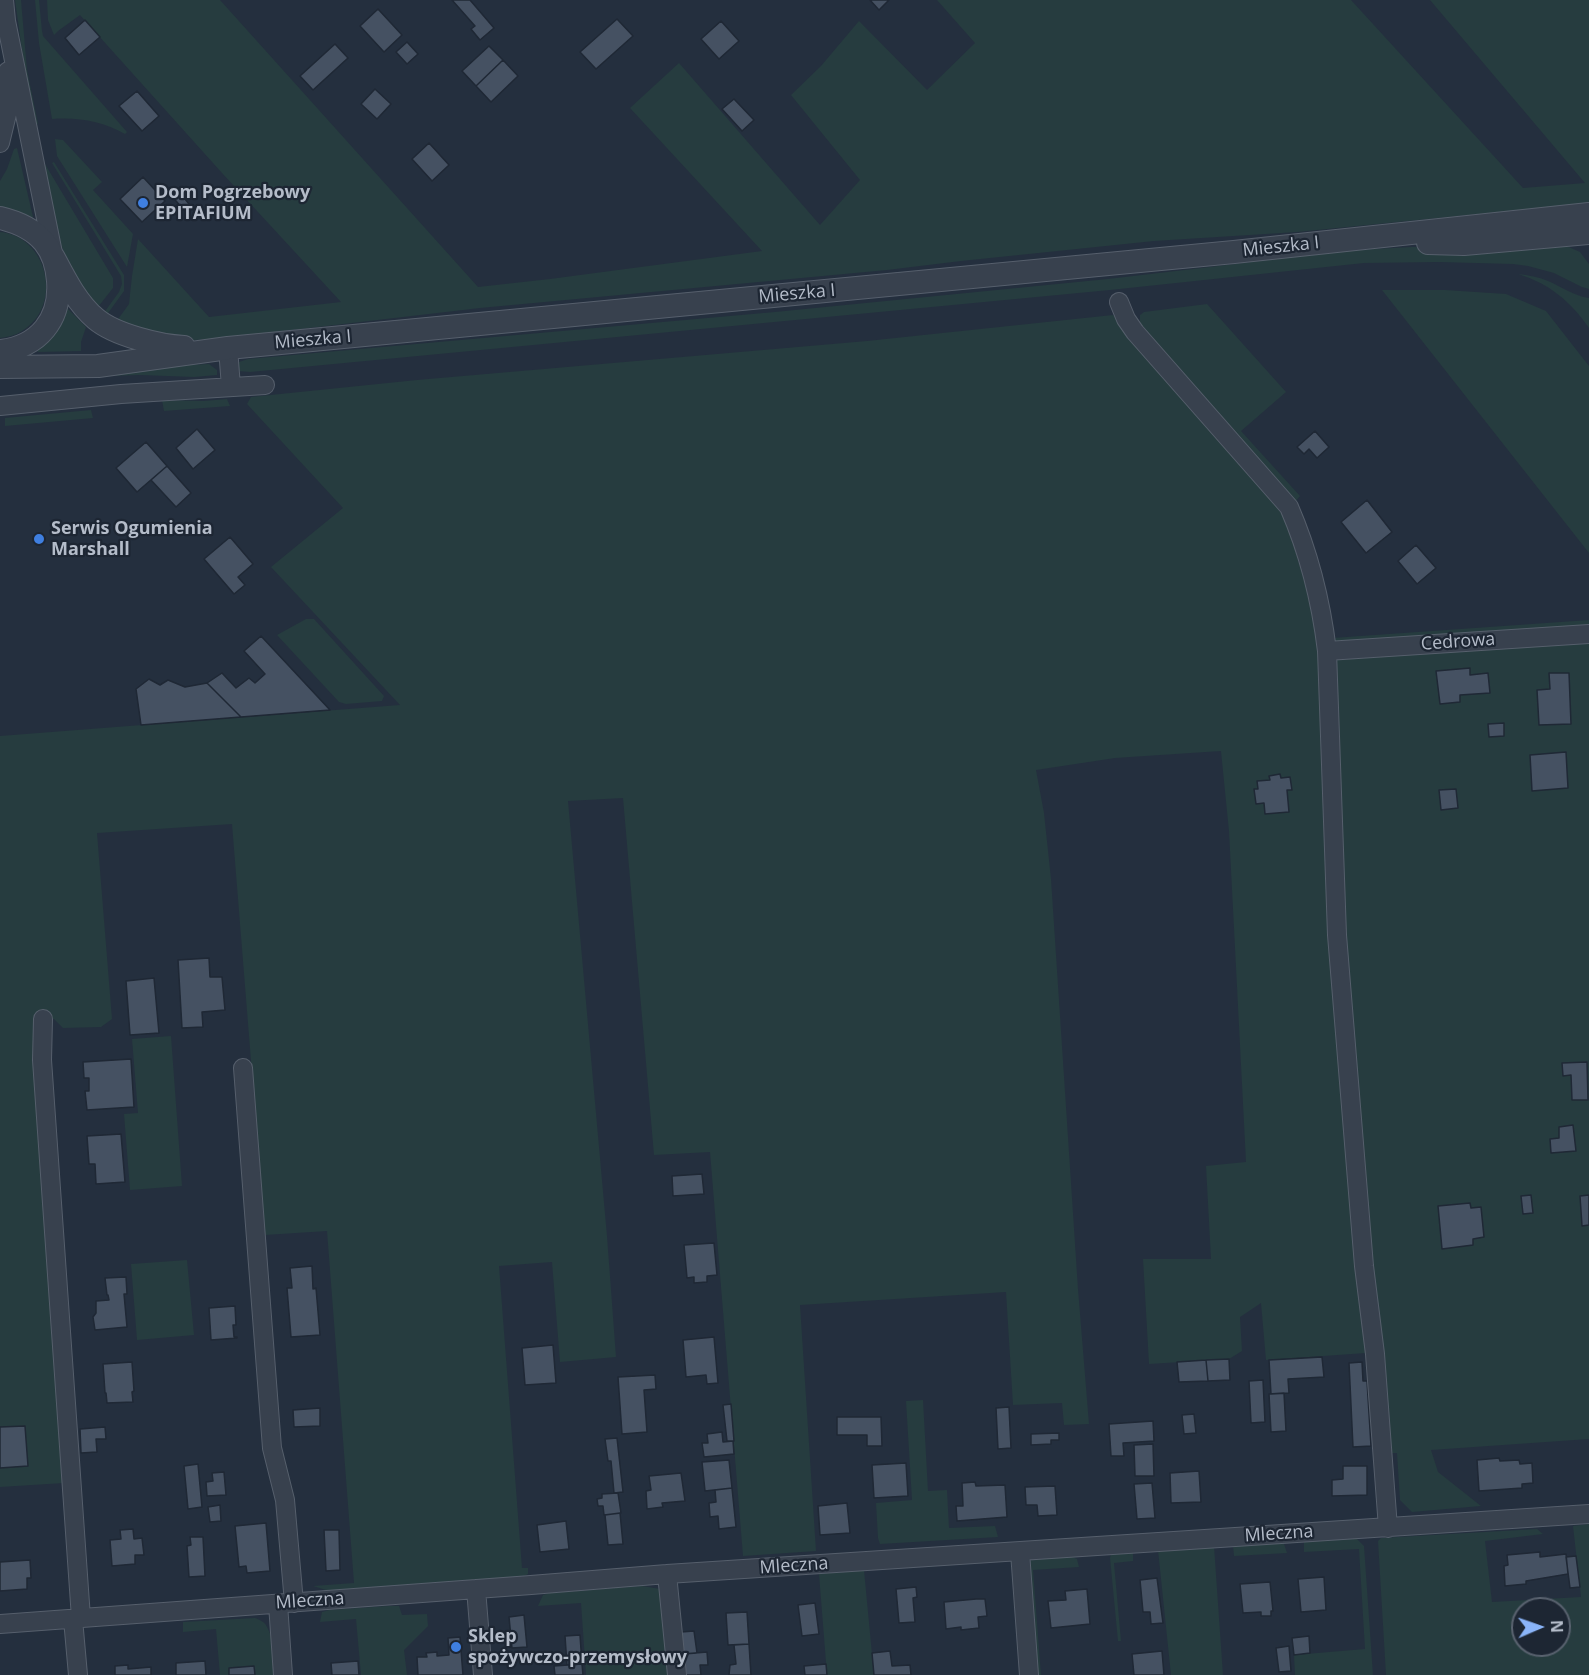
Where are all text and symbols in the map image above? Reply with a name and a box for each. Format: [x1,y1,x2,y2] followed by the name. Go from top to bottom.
[155,182,310,224] place label: Dom Pogrzebowy EPITAFIUM
[136,196,150,210] marker: Dom Pogrzebowy EPITAFIUM
[1242,232,1320,262] street label: Mieszka I
[758,280,836,308] street label: Mieszka I
[274,326,352,354] street label: Mieszka I
[51,518,213,560] place label: Serwis Ogumienia Marshall
[32,532,46,546] marker: Serwis Ogumienia Marshall
[1420,629,1496,655] street label: Cedrowa
[1244,1521,1314,1547] street label: Mleczna
[759,1553,829,1579] street label: Mleczna
[275,1588,345,1614] street label: Mleczna
[1511,1597,1571,1657] north arrow
[1546,1620,1568,1633] text: N
[468,1626,687,1668] place label: Sklep spożywczo-przemysłowy
[449,1640,463,1654] marker: Sklep spożywczo-przemysłowy

